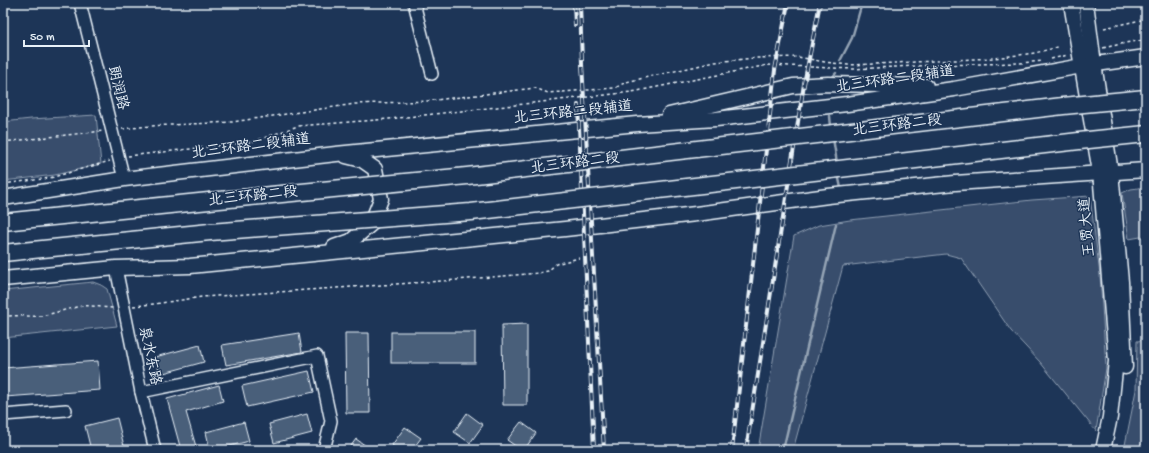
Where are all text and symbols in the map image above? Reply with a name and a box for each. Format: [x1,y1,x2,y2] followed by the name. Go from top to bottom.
[24,22,89,48] scale bar
[30,31,55,45] text: 50 m
[834,63,956,97] street label: 北三环路二段辅道
[103,64,131,112] street label: 朗润路
[512,98,634,128] street label: 北三环路二段辅道
[851,112,943,140] street label: 北三环路二段
[190,131,312,163] street label: 北三环路二段辅道
[529,150,621,178] street label: 北三环路二段
[207,183,299,211] street label: 北三环路二段
[1076,196,1100,258] street label: 王贾大道
[134,325,164,387] street label: 泉水东路

